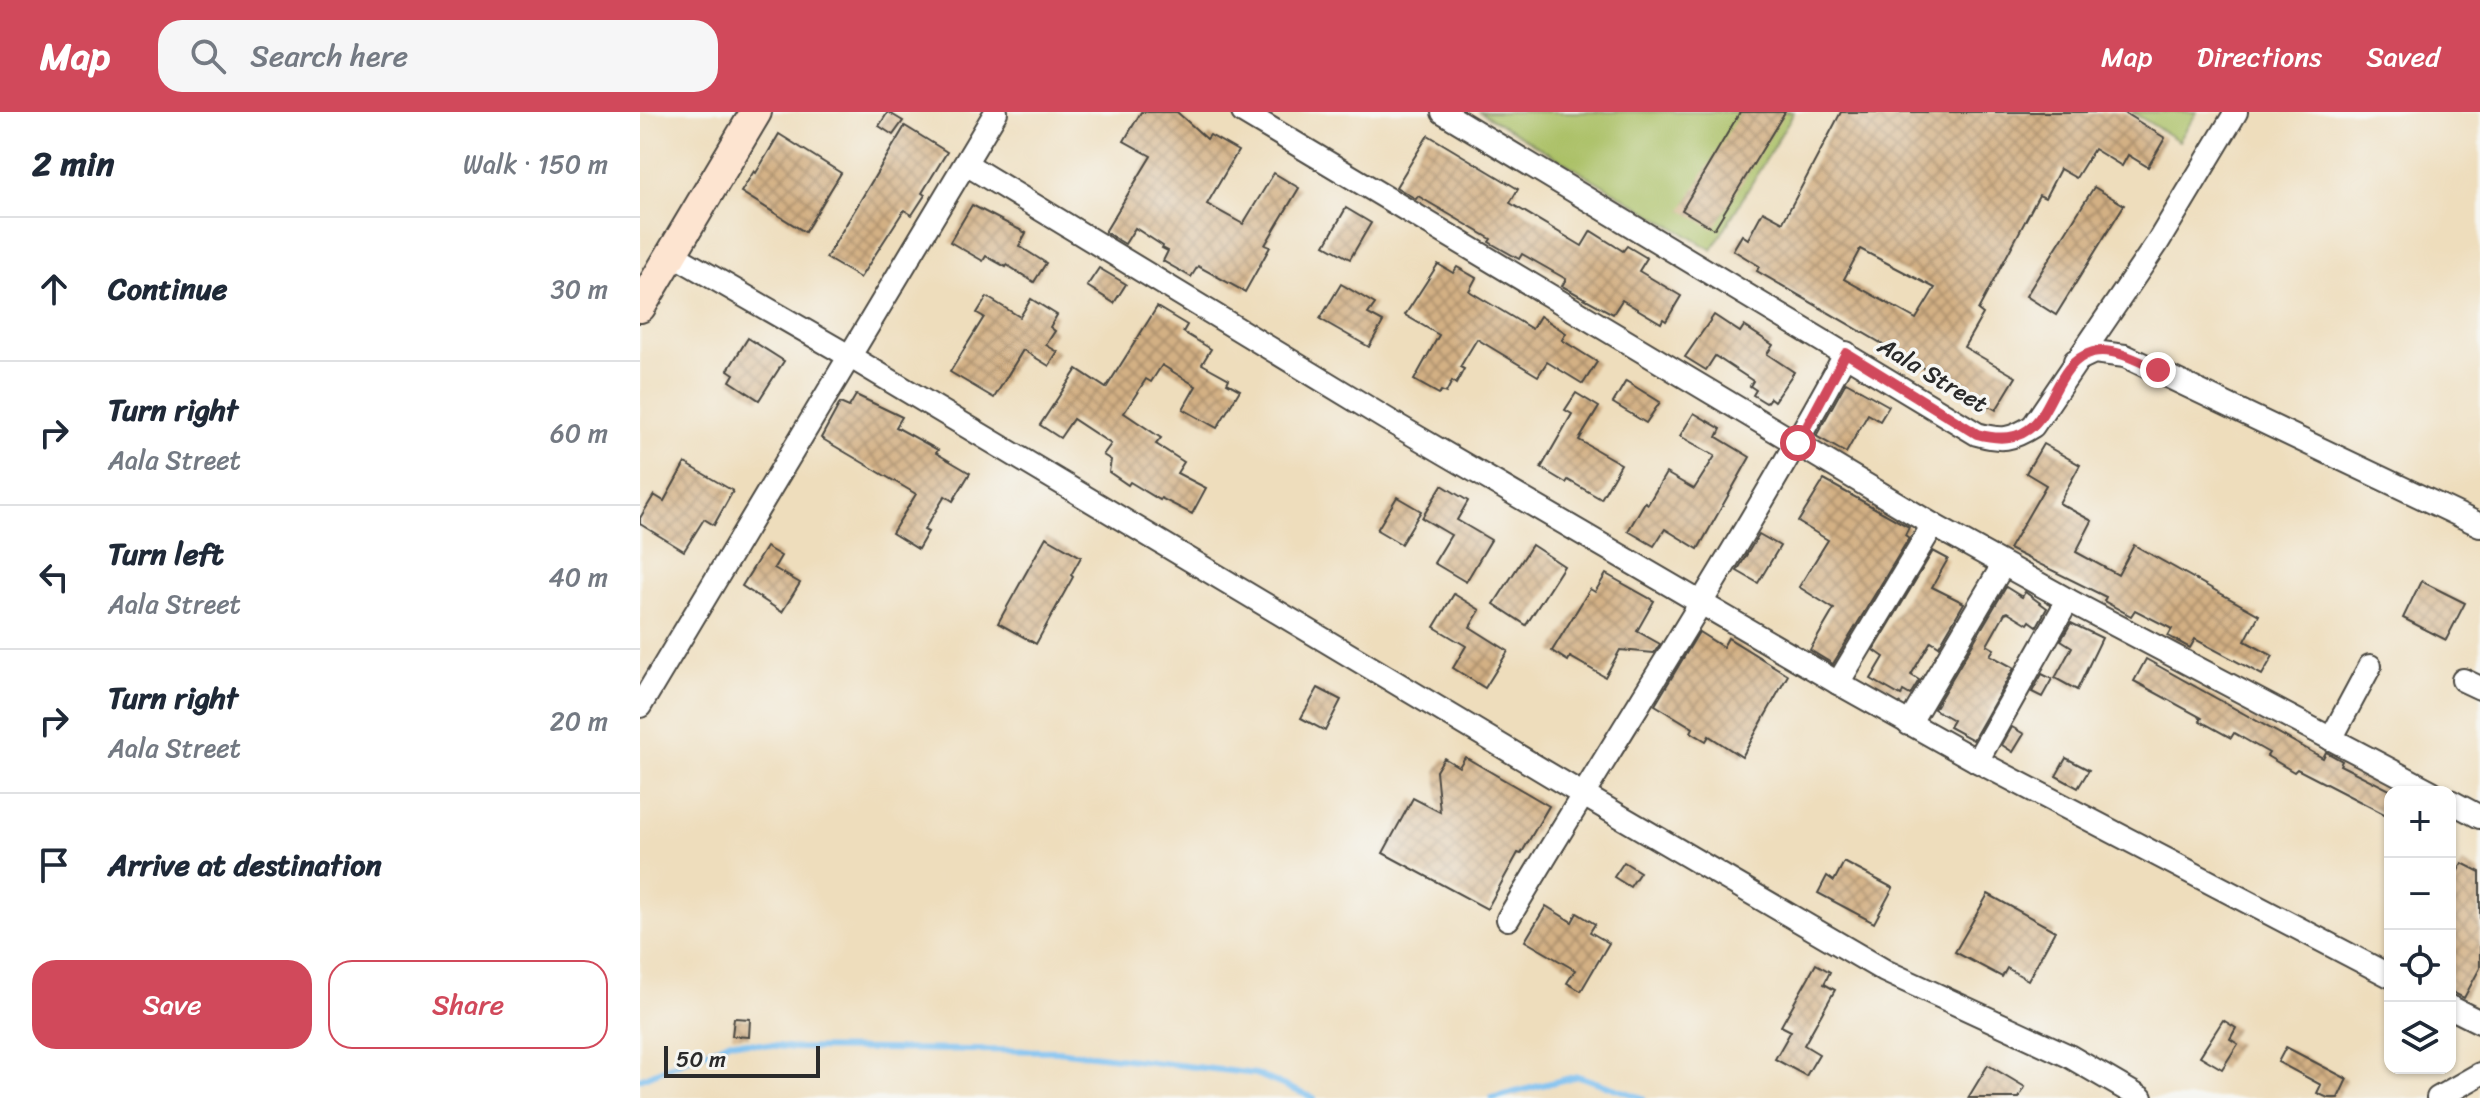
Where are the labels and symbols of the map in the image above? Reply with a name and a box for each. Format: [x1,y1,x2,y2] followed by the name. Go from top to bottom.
[1869,325,1996,425] street label: Aala Street
[2140,352,2176,388] route end
[1780,425,1816,461] route start
[664,1042,820,1078] scale bar

